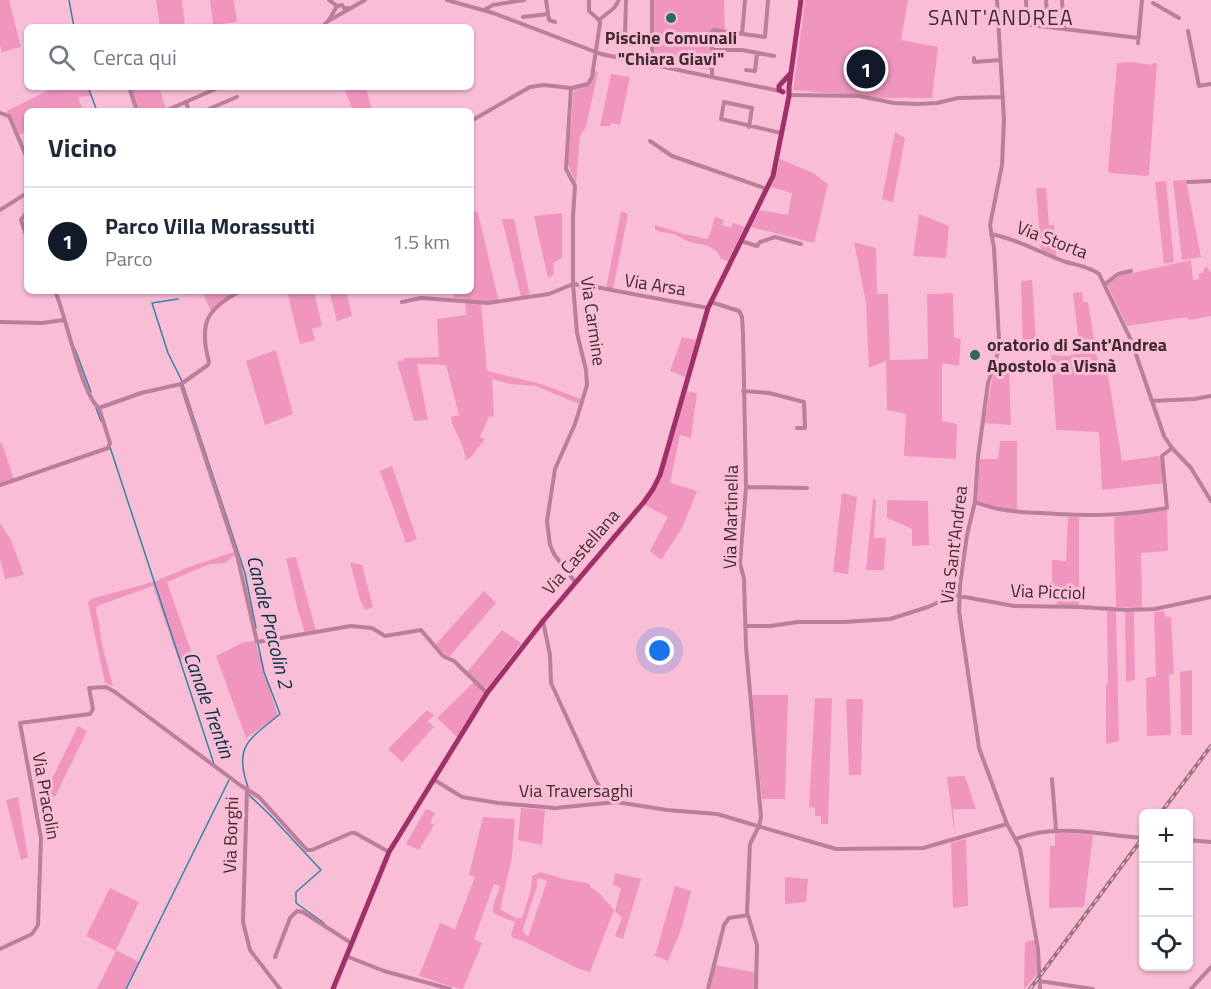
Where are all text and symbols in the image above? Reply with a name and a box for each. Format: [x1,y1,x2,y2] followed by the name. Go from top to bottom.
[928,1,1074,33] district label: SANT'ANDREA
[664,11,678,25] marker: Piscine Comunali "Chiara Giavi"
[24,24,474,90] search box
[605,24,737,72] place label: Piscine Comunali "Chiara Giavi"
[93,40,177,74] text: Cerca qui
[45,41,78,74] icon: search
[846,46,886,92] pin: 1
[48,128,117,167] text: Vicino
[105,209,315,243] text: Parco Villa Morassutti
[1013,214,1092,265] street label: Via Storta
[62,226,73,257] text: 1
[393,226,450,257] text: 1.5 km
[105,243,153,274] text: Parco
[622,266,688,303] street label: Via Arsa
[574,274,613,367] street label: Via Carmine
[987,331,1167,379] place label: oratorio di Sant'Andrea Apostolo a Visnà
[968,348,982,362] marker: oratorio di Sant'Andrea Apostolo a Visnà
[716,465,745,569] street label: Via Martinella
[933,484,974,606] street label: Via Sant'Andrea
[536,503,626,601] street label: Via Castellana
[239,552,302,693] water label: Canale Pracolin 2
[1010,577,1086,606] street label: Via Picciol
[645,636,674,665] your location
[176,647,243,763] water label: Canale Trentin
[26,750,67,842] street label: Via Pracolin
[519,777,633,804] street label: Via Traversaghi
[216,796,245,874] street label: Via Borghi
[1139,809,1193,971] map controls
[1139,809,1193,863] button: +
[1139,863,1193,917] button: −
[1139,917,1193,971] button: locate

